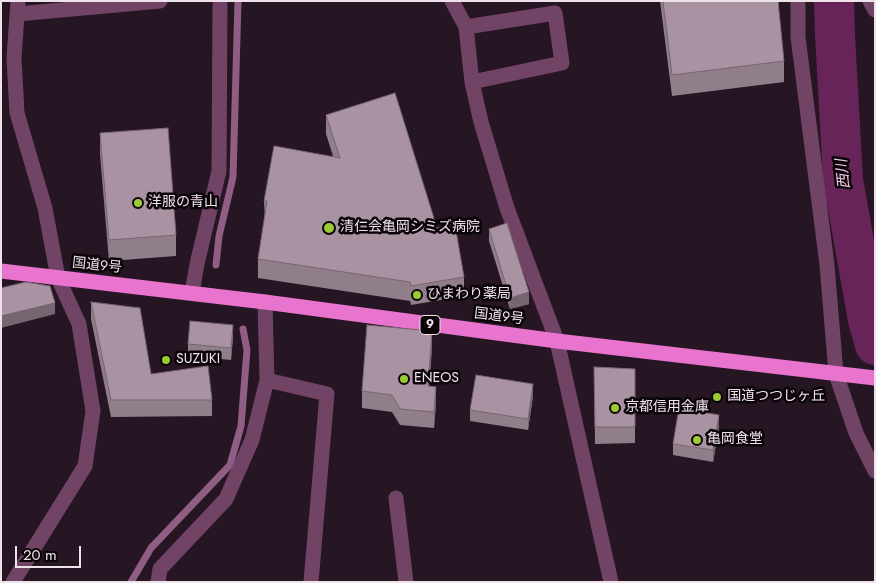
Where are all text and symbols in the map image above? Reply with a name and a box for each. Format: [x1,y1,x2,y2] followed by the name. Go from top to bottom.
[833,158,855,190] water label: 西川
[148,195,218,211] place label: 洋服の青山
[132,197,144,209] marker: 洋服の青山
[340,220,480,236] place label: 清仁会亀岡シミズ病院
[322,221,336,235] marker: 清仁会亀岡シミズ病院
[71,255,123,277] street label: 国道9号
[427,287,511,303] place label: ひまわり薬局
[411,289,423,301] marker: ひまわり薬局
[473,306,525,328] street label: 国道9号
[420,316,440,334] road number: 9
[176,352,220,368] place label: SUZUKI
[160,354,172,366] marker: SUZUKI
[414,371,459,387] place label: ENEOS
[398,373,410,385] marker: ENEOS
[727,389,825,405] place label: 国道つつじヶ丘
[711,391,723,403] marker: 国道つつじヶ丘
[625,400,709,416] place label: 京都信用金庫
[609,402,621,414] marker: 京都信用金庫
[707,432,763,448] place label: 亀岡食堂
[691,434,703,446] marker: 亀岡食堂
[18,536,84,568] scale bar
[23,544,57,566] text: 20 m

